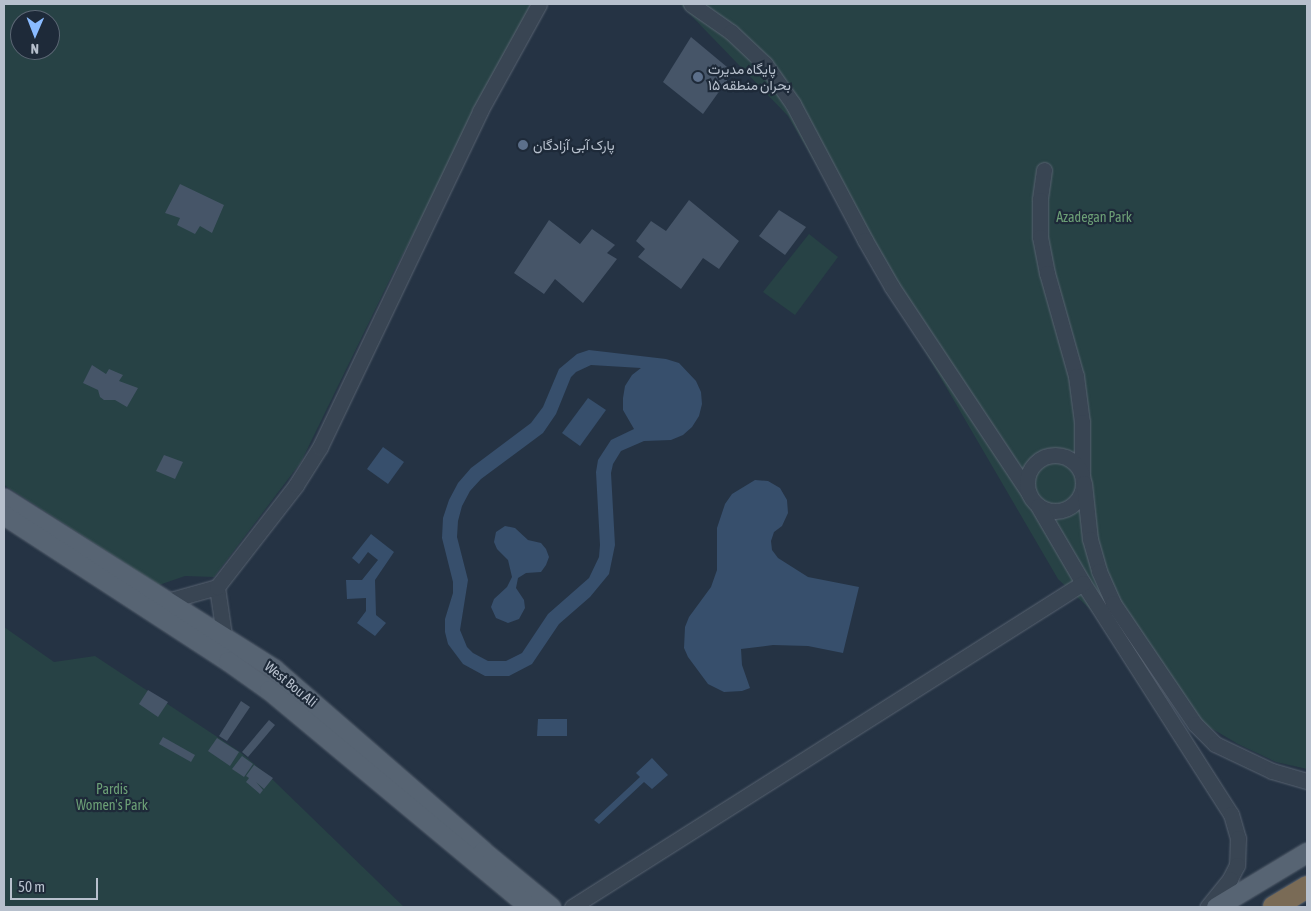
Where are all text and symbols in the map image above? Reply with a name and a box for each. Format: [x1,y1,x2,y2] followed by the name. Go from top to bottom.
[10,10,60,60] north arrow
[30,41,39,57] text: N
[708,61,791,94] place label: پایگاه مدیرت بحران منطقه ۱۵
[692,71,704,83] marker: پایگاه مدیرت بحران منطقه ۱۵
[533,137,615,153] place label: پارک آبی آزادگان
[517,139,529,151] marker: پارک آبی آزادگان
[1056,209,1132,225] park label: Azadegan Park
[261,658,321,710] street label: West Bou Ali
[76,781,148,814] park label: Pardis Women's Park
[12,868,100,900] scale bar
[18,878,45,895] text: 50 m

